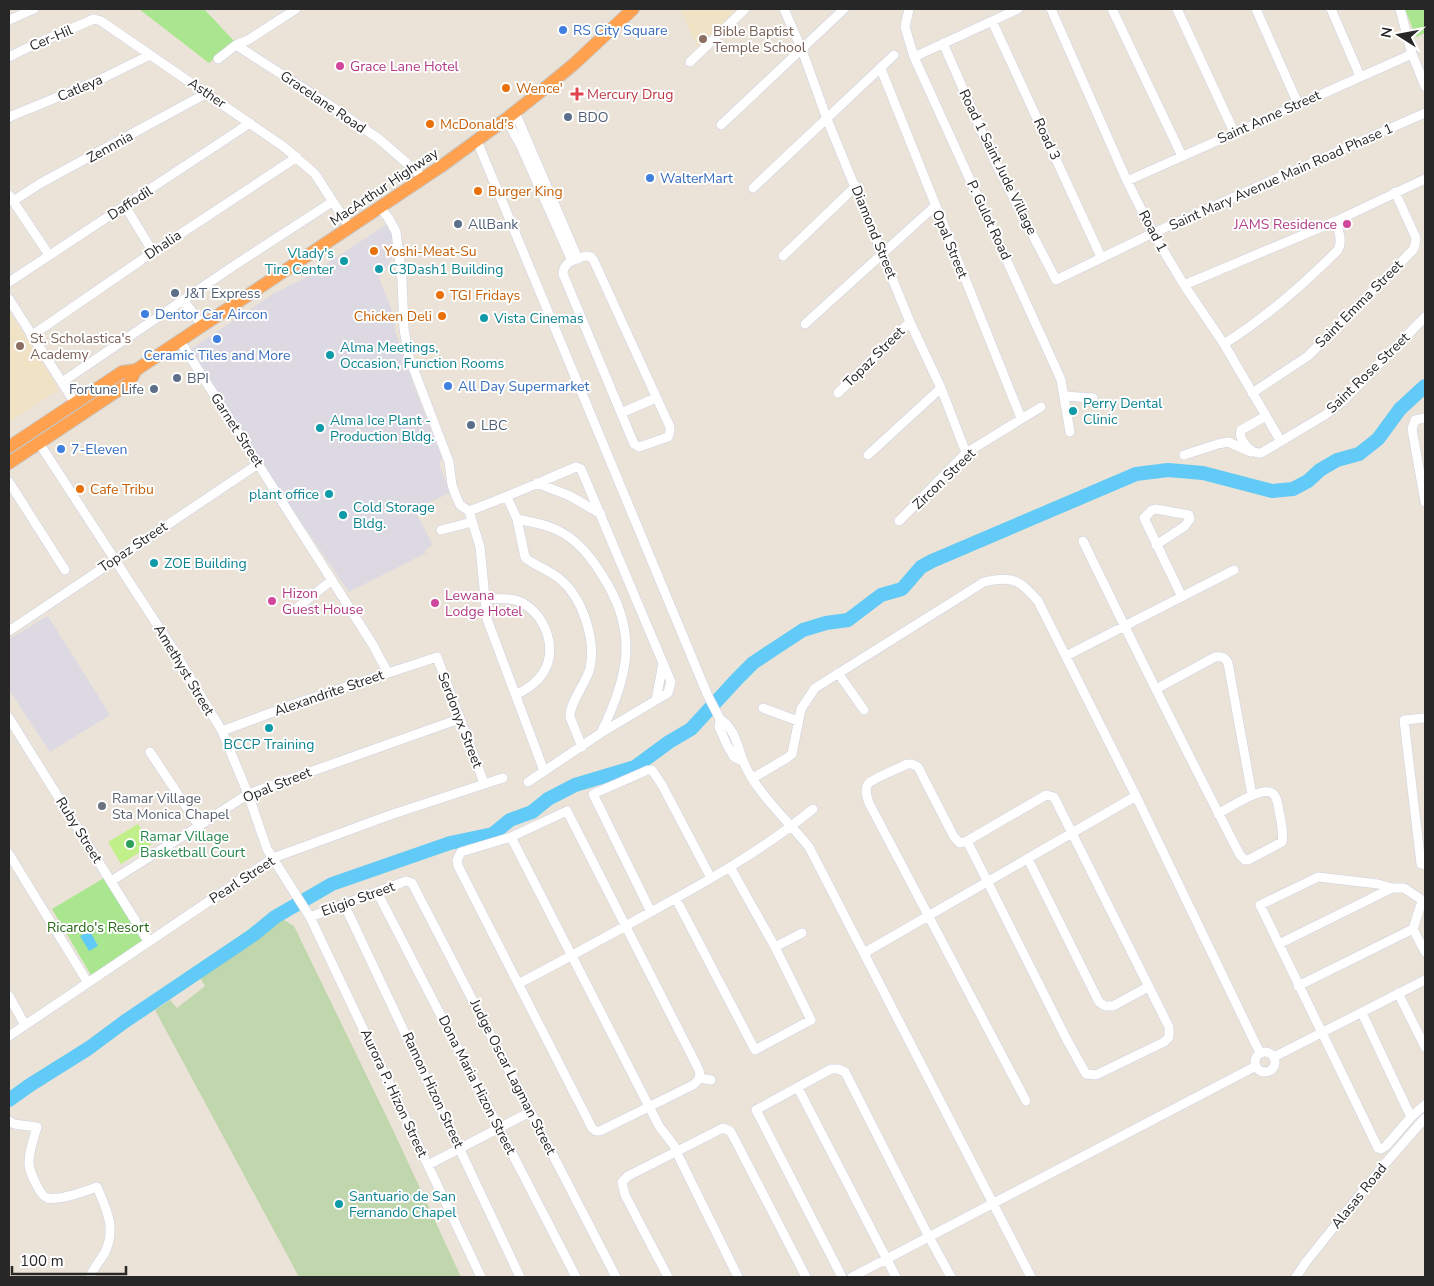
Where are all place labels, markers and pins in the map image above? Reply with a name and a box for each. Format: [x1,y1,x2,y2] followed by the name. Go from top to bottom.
[573,21,667,40] place label: RS City Square
[713,22,807,57] place label: Bible Baptist Temple School
[557,24,569,36] marker: RS City Square
[697,33,709,45] marker: Bible Baptist Temple School
[350,57,460,76] place label: Grace Lane Hotel
[334,60,346,72] marker: Grace Lane Hotel
[516,79,563,98] place label: Wence'
[500,82,512,94] marker: Wence'
[587,85,673,104] place label: Mercury Drug
[571,88,583,100] marker: Mercury Drug
[578,108,609,127] place label: BDO
[562,111,574,123] marker: BDO
[440,115,514,134] place label: McDonald's
[424,118,436,130] marker: McDonald's
[660,169,733,188] place label: WalterMart
[644,172,656,184] marker: WalterMart
[488,182,563,201] place label: Burger King
[472,185,484,197] marker: Burger King
[468,215,519,234] place label: AllBank
[1233,215,1337,234] place label: JAMS Residence
[452,218,464,230] marker: AllBank
[1341,218,1353,230] marker: JAMS Residence
[383,242,477,261] place label: Yoshi-Meat-Su
[265,244,334,279] place label: Vlady's Tire Center
[368,245,380,257] marker: Yoshi-Meat-Su
[338,255,350,267] marker: Vlady's Tire Center
[389,260,504,279] place label: C3Dash1 Building
[373,263,385,275] marker: C3Dash1 Building
[184,284,261,303] place label: J&T Express
[450,286,521,305] place label: TGI Fridays
[169,287,181,299] marker: J&T Express
[434,289,446,301] marker: TGI Fridays
[155,305,268,324] place label: Dentor Car Aircon
[354,307,432,326] place label: Chicken Deli
[139,308,151,320] marker: Dentor Car Aircon
[493,309,584,328] place label: Vista Cinemas
[436,310,448,322] marker: Chicken Deli
[478,312,490,324] marker: Vista Cinemas
[30,329,132,364] place label: St. Scholastica's Academy
[211,333,223,345] marker: Ceramic Tiles and More
[340,338,504,373] place label: Alma Meetings, Occasion, Function Rooms
[14,340,26,352] marker: St. Scholastica's Academy
[144,346,290,365] place label: Ceramic Tiles and More
[324,349,336,361] marker: Alma Meetings, Occasion, Function Rooms
[187,369,209,388] place label: BPI
[171,372,183,384] marker: BPI
[458,377,589,396] place label: All Day Supermarket
[69,380,144,399] place label: Fortune Life
[442,380,454,392] marker: All Day Supermarket
[148,383,160,395] marker: Fortune Life
[1083,394,1163,429] place label: Perry Dental Clinic
[1067,405,1079,417] marker: Perry Dental Clinic
[330,411,435,446] place label: Alma Ice Plant - Production Bldg.
[481,416,508,435] place label: LBC
[465,419,477,431] marker: LBC
[314,422,326,434] marker: Alma Ice Plant - Production Bldg.
[71,440,127,459] place label: 7-Eleven
[55,443,67,455] marker: 7-Eleven
[90,480,154,499] place label: Cafe Tribu
[74,483,86,495] marker: Cafe Tribu
[249,485,319,504] place label: plant office
[323,488,335,500] marker: plant office
[353,498,435,533] place label: Cold Storage Bldg.
[337,509,349,521] marker: Cold Storage Bldg.
[164,554,247,573] place label: ZOE Building
[148,557,160,569] marker: ZOE Building
[282,584,363,619] place label: Hizon Guest House
[445,586,523,621] place label: Lewana Lodge Hotel
[266,595,278,607] marker: Hizon Guest House
[429,597,441,609] marker: Lewana Lodge Hotel
[263,722,275,734] marker: BCCP Training
[224,735,314,754] place label: BCCP Training
[112,789,230,824] place label: Ramar Village Sta Monica Chapel
[96,800,108,812] marker: Ramar Village Sta Monica Chapel
[140,827,245,862] place label: Ramar Village Basketball Court
[124,838,136,850] marker: Ramar Village Basketball Court
[349,1187,457,1222] place label: Santuario de San Fernando Chapel
[333,1198,345,1210] marker: Santuario de San Fernando Chapel

